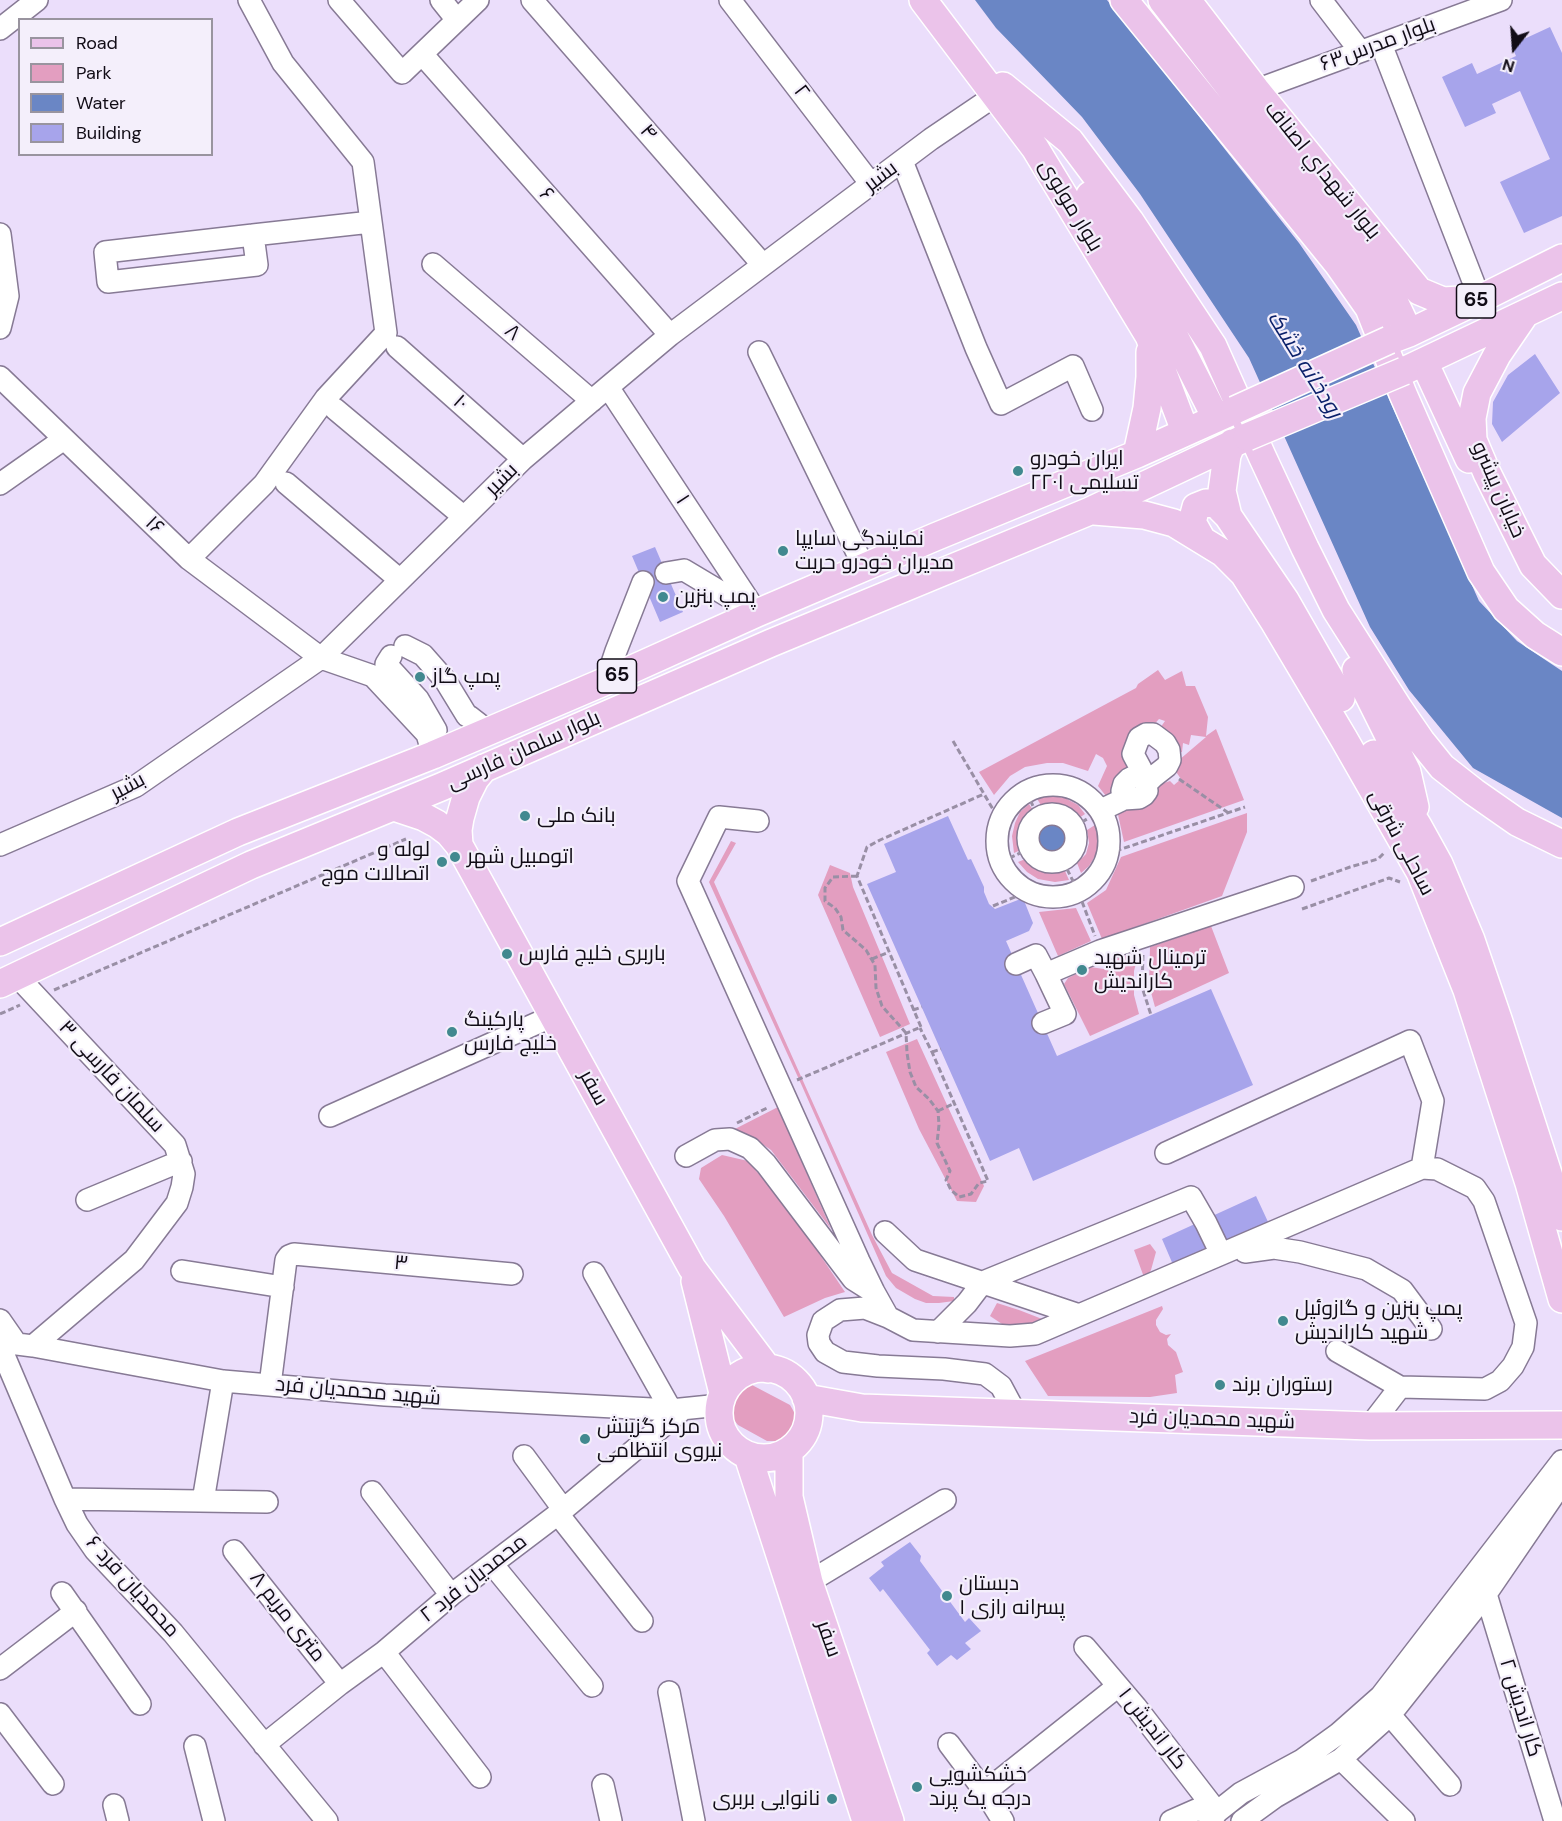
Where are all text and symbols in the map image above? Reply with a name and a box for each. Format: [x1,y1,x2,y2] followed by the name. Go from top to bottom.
[1317,12,1439,78] street label: بلوار مدرس۶۳
[18,18,213,156] legend
[1484,18,1544,78] north arrow
[76,31,118,55] text: Road
[1500,54,1517,77] text: N
[76,61,112,85] text: Park
[788,80,814,104] street label: ۲
[76,91,126,115] text: Water
[1259,97,1385,245] street label: بلوار شهداي اصناف
[634,119,662,147] street label: ۴
[76,121,141,145] text: Building
[1033,155,1107,257] street label: بلوار مولوی
[859,156,903,198] street label: بشیر
[533,183,559,207] street label: ۶
[1456,284,1496,318] road number: 65
[1261,307,1347,423] water label: رودخانه خشک
[499,319,525,347] street label: ۸
[447,390,473,416] street label: ۱۰
[1466,438,1530,542] street label: خیابان پیشرو
[1030,446,1138,496] place label: ایران خودرو تسلیمی ۲۲۰۱
[480,458,524,502] street label: بشیر
[1011,464,1025,478] marker: ایران خودرو تسلیمی ۲۲۰۱
[670,490,694,510] street label: ۱
[139,511,169,541] street label: ۱۶
[795,526,954,576] place label: نمایندگی سایپا مدیران خودرو حریت
[776,544,790,558] marker: نمایندگی سایپا مدیران خودرو حریت
[675,584,756,610] place label: پمپ بنزین
[656,590,670,604] marker: پمپ بنزین
[598,659,636,693] road number: 65
[432,664,500,690] place label: پمپ گاز
[413,670,427,684] marker: پمپ گاز
[443,706,605,796] street label: بلوار سلمان فارسی
[106,767,150,807] street label: بشیر
[1363,786,1439,900] street label: ساحلی شرقی
[537,803,616,829] place label: بانک ملی
[518,809,532,823] marker: بانک ملی
[321,837,430,887] place label: لوله و اتصالات موج
[467,844,574,870] place label: اتومبیل شهر
[448,850,462,864] marker: اتومبیل شهر
[435,855,449,869] marker: لوله و اتصالات موج
[519,941,666,967] place label: باربری خلیج فارس
[1094,945,1206,995] place label: ترمینال شهید کاراندیش
[500,947,514,961] marker: باربری خلیج فارس
[1075,963,1089,977] marker: ترمینال شهید کاراندیش
[464,1007,557,1057] place label: پارکینگ خلیج فارس
[53,1016,169,1138] street label: ۳ سلمان فارسی
[445,1025,459,1039] marker: پارکینگ خلیج فارس
[573,1066,613,1110] street label: سفر
[393,1251,409,1277] street label: ۳
[1295,1296,1462,1346] place label: پمپ بنزین و گازوئیل شهید کاراندیش
[1276,1314,1290,1328] marker: پمپ بنزین و گازوئیل شهید کاراندیش
[274,1372,442,1412] street label: شهید محمدیان فرد
[1232,1372,1333,1398] place label: رستوران برند
[1213,1378,1227,1392] marker: رستوران برند
[1128,1405,1296,1435] street label: شهید محمدیان فرد
[597,1414,722,1464] place label: مرکز گزینش نیروی انتظامی
[578,1432,592,1446] marker: مرکز گزینش نیروی انتظامی
[416,1529,532,1629] street label: ۲ محمدیان فرد
[80,1531,184,1643] street label: ۶ محمدیان فرد
[244,1567,330,1667] street label: ۸ متری مریم
[959,1571,1065,1621] place label: دبستان پسرانه رازی ۱
[940,1589,954,1603] marker: دبستان پسرانه رازی ۱
[810,1617,846,1661] street label: سفر
[1493,1656,1547,1760] street label: ۲ کار اندیش
[1112,1683,1192,1775] street label: ۱ کار اندیش
[929,1762,1031,1812] place label: خشکشویی درجه یک پرند
[910,1780,924,1794] marker: خشکشویی درجه یک پرند
[712,1786,820,1812] place label: نانوایی بربری
[825,1792,839,1806] marker: نانوایی بربری

